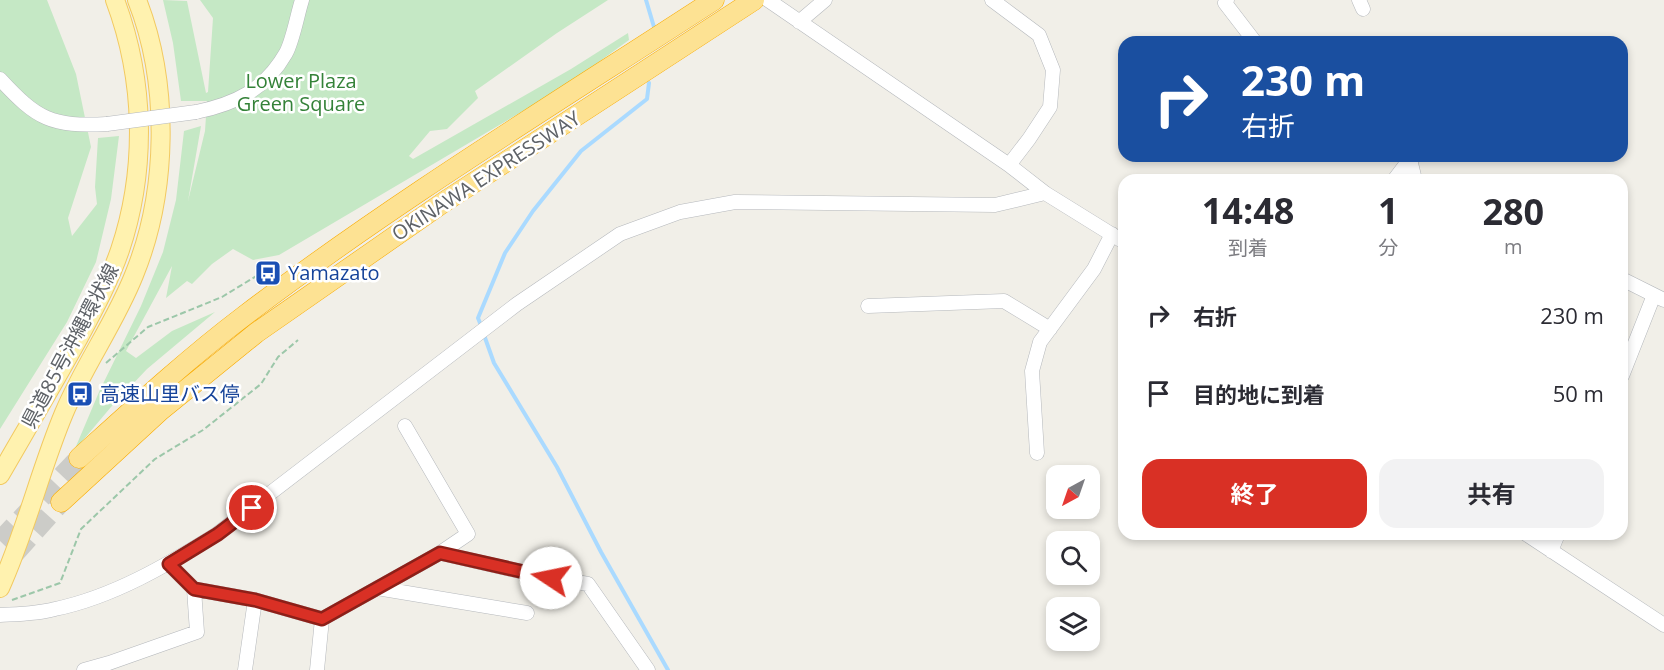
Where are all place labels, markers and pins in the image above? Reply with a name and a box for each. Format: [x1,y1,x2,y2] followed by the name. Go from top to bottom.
[253,258,283,288] bus stop icon: Yamazato
[288,259,380,286] place label: Yamazato
[65,379,95,409] bus stop icon: 高速山里バス停
[100,380,240,407] place label: 高速山里バス停
[226,482,277,533] pin

